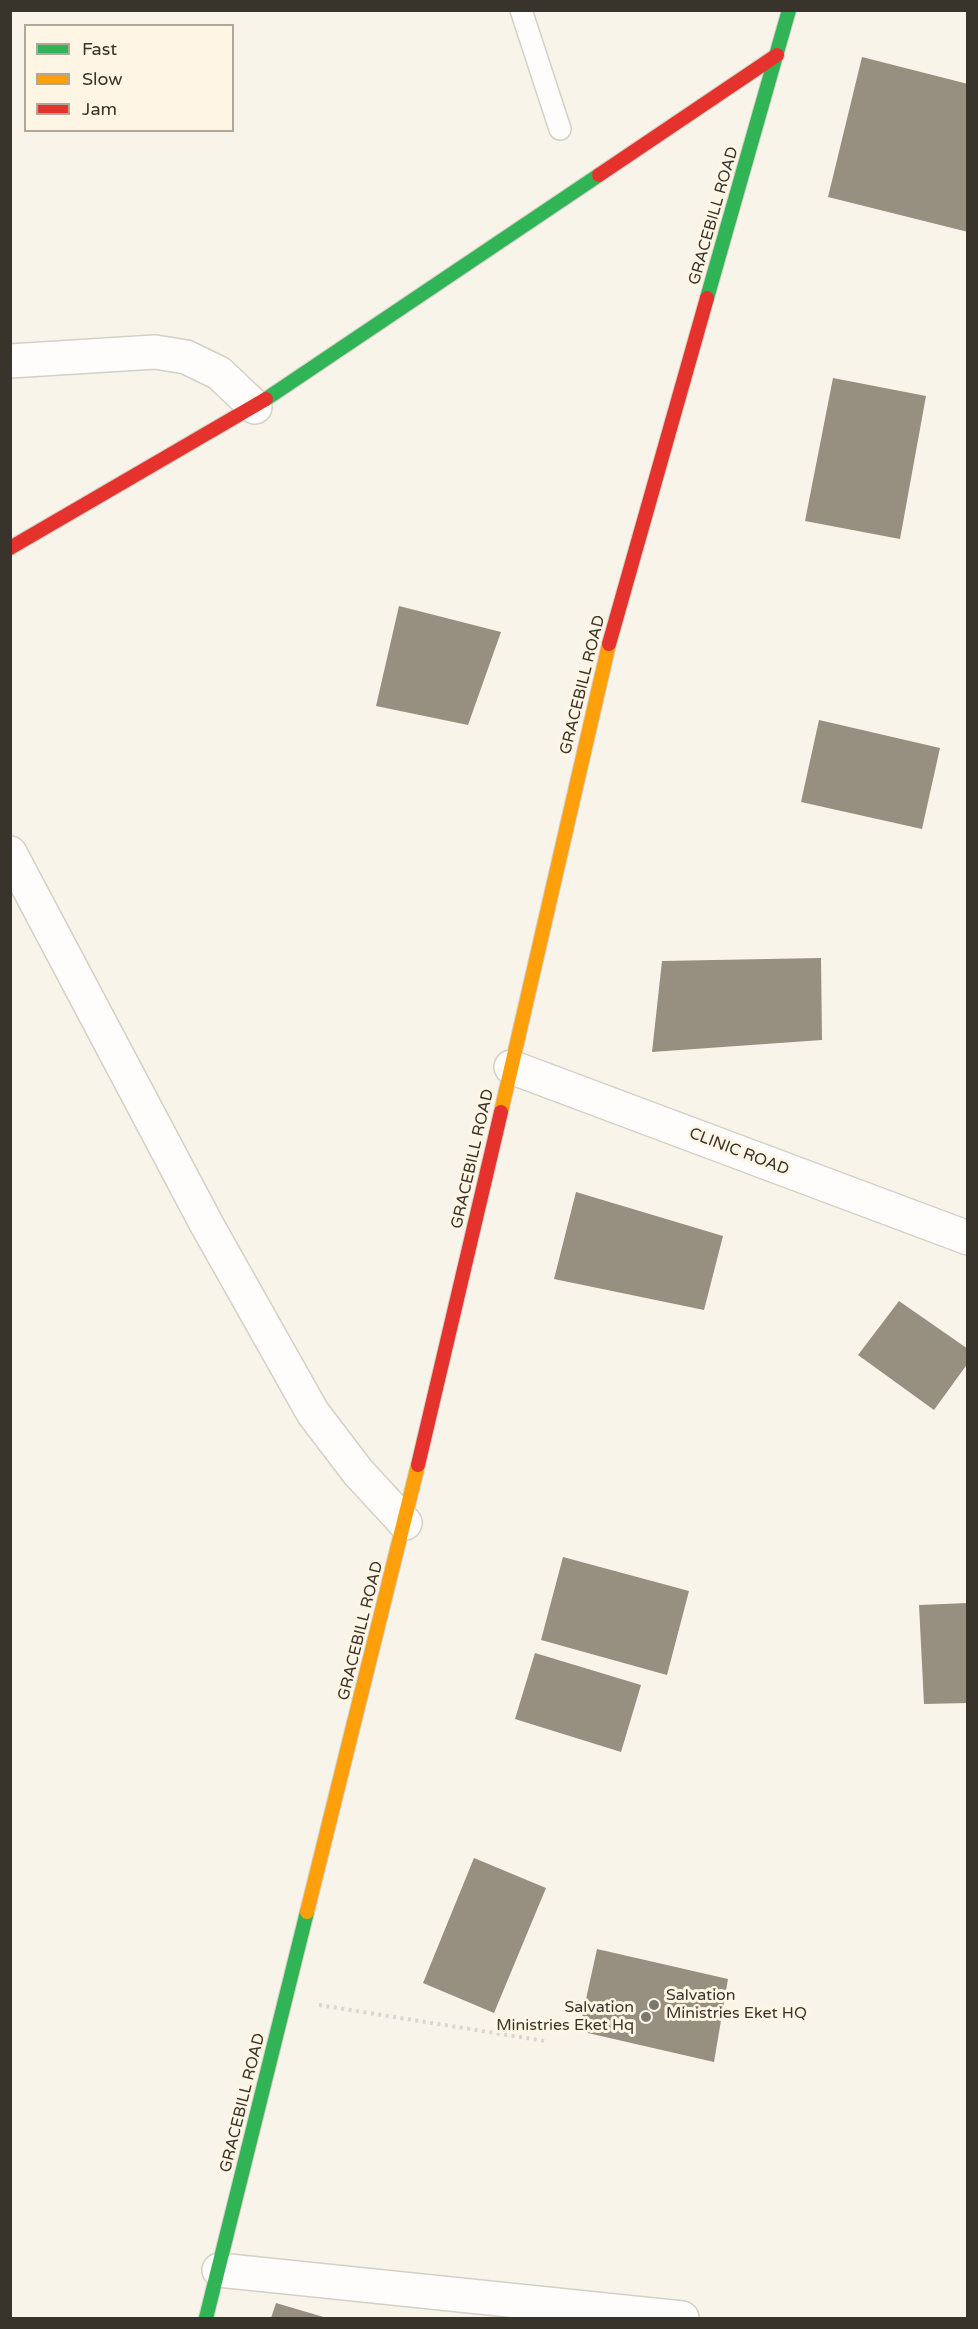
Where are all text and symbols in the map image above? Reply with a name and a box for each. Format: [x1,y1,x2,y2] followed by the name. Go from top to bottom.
[24,24,234,132] legend
[82,38,117,60] text: Fast
[82,68,123,90] text: Slow
[82,98,117,120] text: Jam
[685,145,743,287] street label: GRACEBILL ROAD
[556,613,610,757] street label: GRACEBILL ROAD
[448,1087,498,1231] street label: GRACEBILL ROAD
[686,1124,792,1180] street label: CLINIC ROAD
[334,1559,388,1703] street label: GRACEBILL ROAD
[666,1986,807,2024] place label: Salvation Ministries Eket HQ
[496,1998,634,2036] place label: Salvation Ministries Eket Hq
[647,1998,661,2012] marker: Salvation Ministries Eket HQ
[639,2010,653,2024] marker: Salvation Ministries Eket Hq
[216,2031,270,2175] street label: GRACEBILL ROAD

